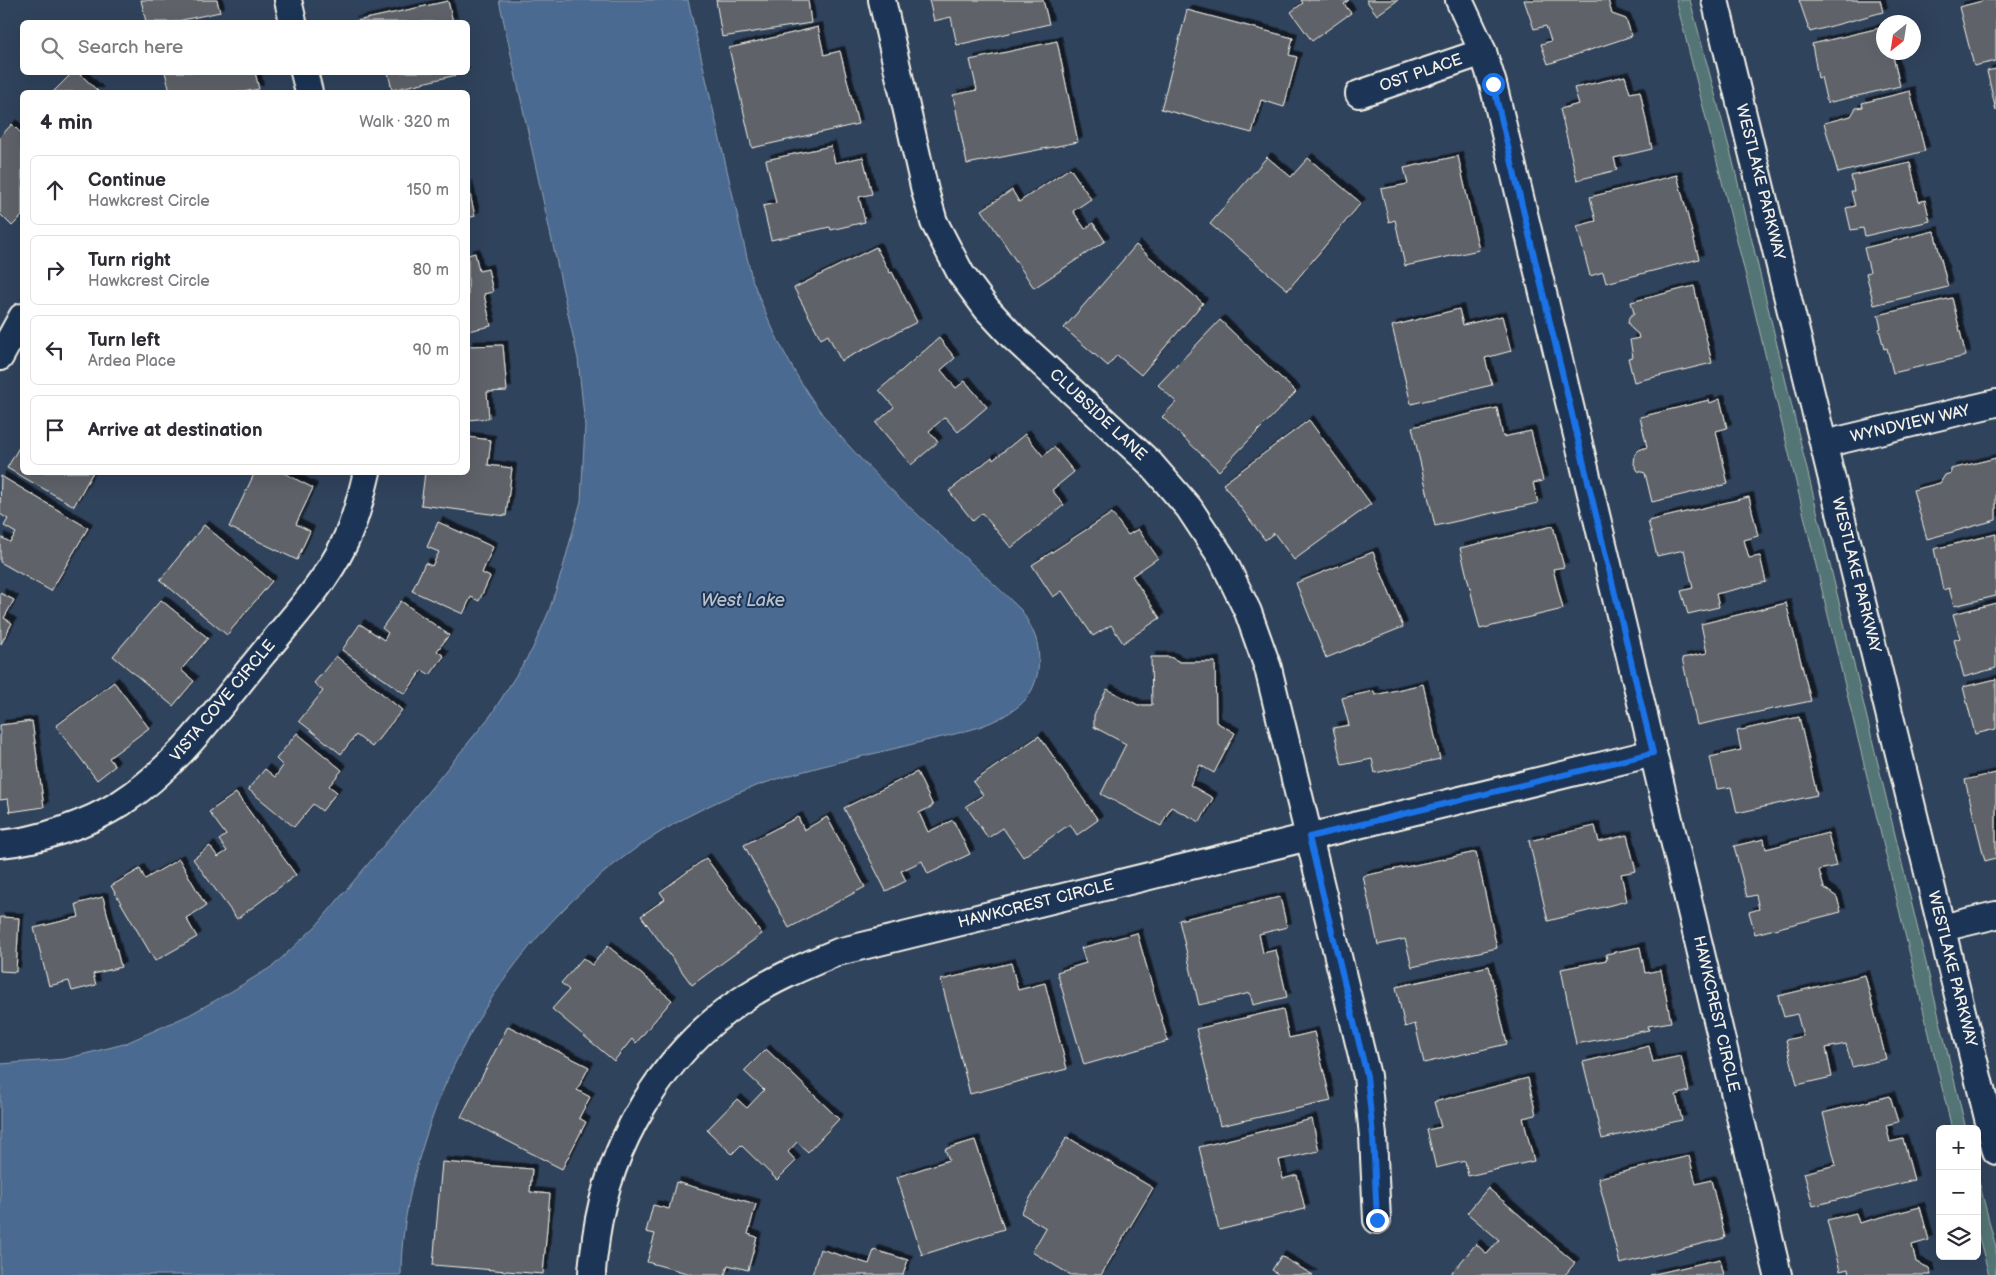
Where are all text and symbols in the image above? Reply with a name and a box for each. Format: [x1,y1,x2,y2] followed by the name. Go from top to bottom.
[1876,15,1921,60] north arrow
[20,20,470,75] search box
[38,34,66,62] icon: search
[78,36,183,59] text: Search here
[1377,50,1465,96] street label: OST PLACE
[1482,73,1505,96] route start
[1731,102,1789,262] street label: WESTLAKE PARKWAY
[40,110,93,135] text: 4 min
[359,113,450,132] text: Walk · 320 m
[88,169,166,192] text: Continue
[41,176,69,204] icon: ahead
[407,181,449,200] text: 150 m
[88,192,210,211] text: Hawkcrest Circle
[88,249,171,272] text: Turn right
[41,256,69,284] icon: right
[413,261,449,280] text: 80 m
[88,272,210,291] text: Hawkcrest Circle
[88,329,160,352] text: Turn left
[41,336,69,364] icon: left
[413,341,449,360] text: 90 m
[88,352,176,371] text: Ardea Place
[1045,365,1151,465] street label: CLUBSIDE LANE
[1848,401,1972,447] street label: WYNDVIEW WAY
[41,416,69,444] icon: arrive
[88,419,263,442] text: Arrive at destination
[1827,495,1885,655] street label: WESTLAKE PARKWAY
[701,590,785,611] water label: West Lake
[166,636,280,766] street label: VISTA COVE CIRCLE
[956,875,1116,933] street label: HAWKCREST CIRCLE
[1923,889,1981,1049] street label: WESTLAKE PARKWAY
[1689,934,1743,1094] street label: HAWKCREST CIRCLE
[1936,1125,1981,1260] map controls
[1936,1125,1981,1170] button: +
[1936,1170,1981,1215] button: −
[1366,1209,1389,1232] route end
[1936,1215,1981,1260] button: layers

